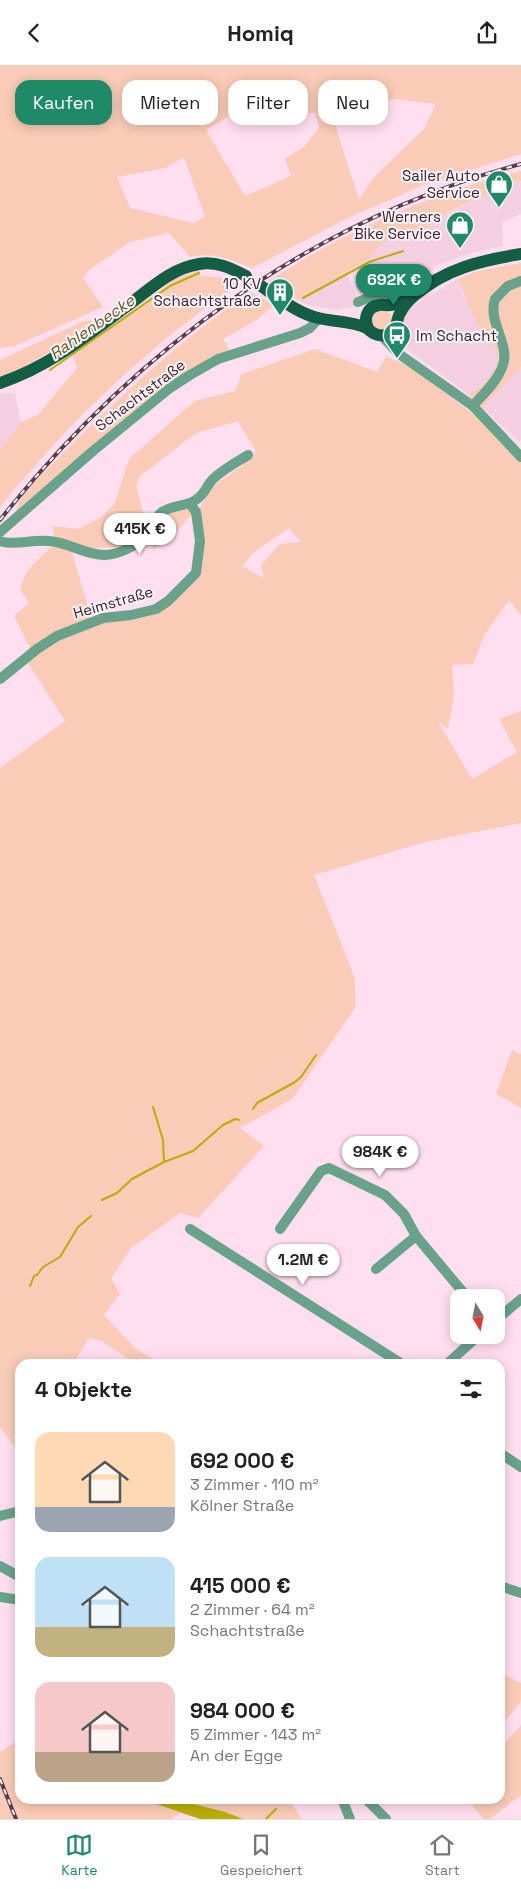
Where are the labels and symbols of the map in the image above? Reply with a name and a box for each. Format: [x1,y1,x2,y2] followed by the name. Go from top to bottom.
[402,166,480,202] place label: Sailer Auto Service
[484,169,514,208] shop icon: Sailer Auto Service
[354,207,441,243] place label: Werners Bike Service
[445,210,475,249] shop icon: Werners Bike Service
[353,263,435,306] pin: 692K €
[153,274,261,310] place label: 10 KV Schachtstraße
[265,277,295,316] building icon: 10 KV Schachtstraße
[45,290,139,364] water label: Rahlenbecke
[382,320,412,359] bus stop icon: Im Schacht
[416,326,497,345] place label: Im Schacht
[91,355,189,435] street label: Schachtstraße
[99,513,181,555] pin: 415K €
[71,582,155,622] street label: Heimstraße
[339,1135,421,1178] pin: 984K €
[262,1243,344,1286] pin: 1.2M €
[450,1289,505,1344] north arrow

